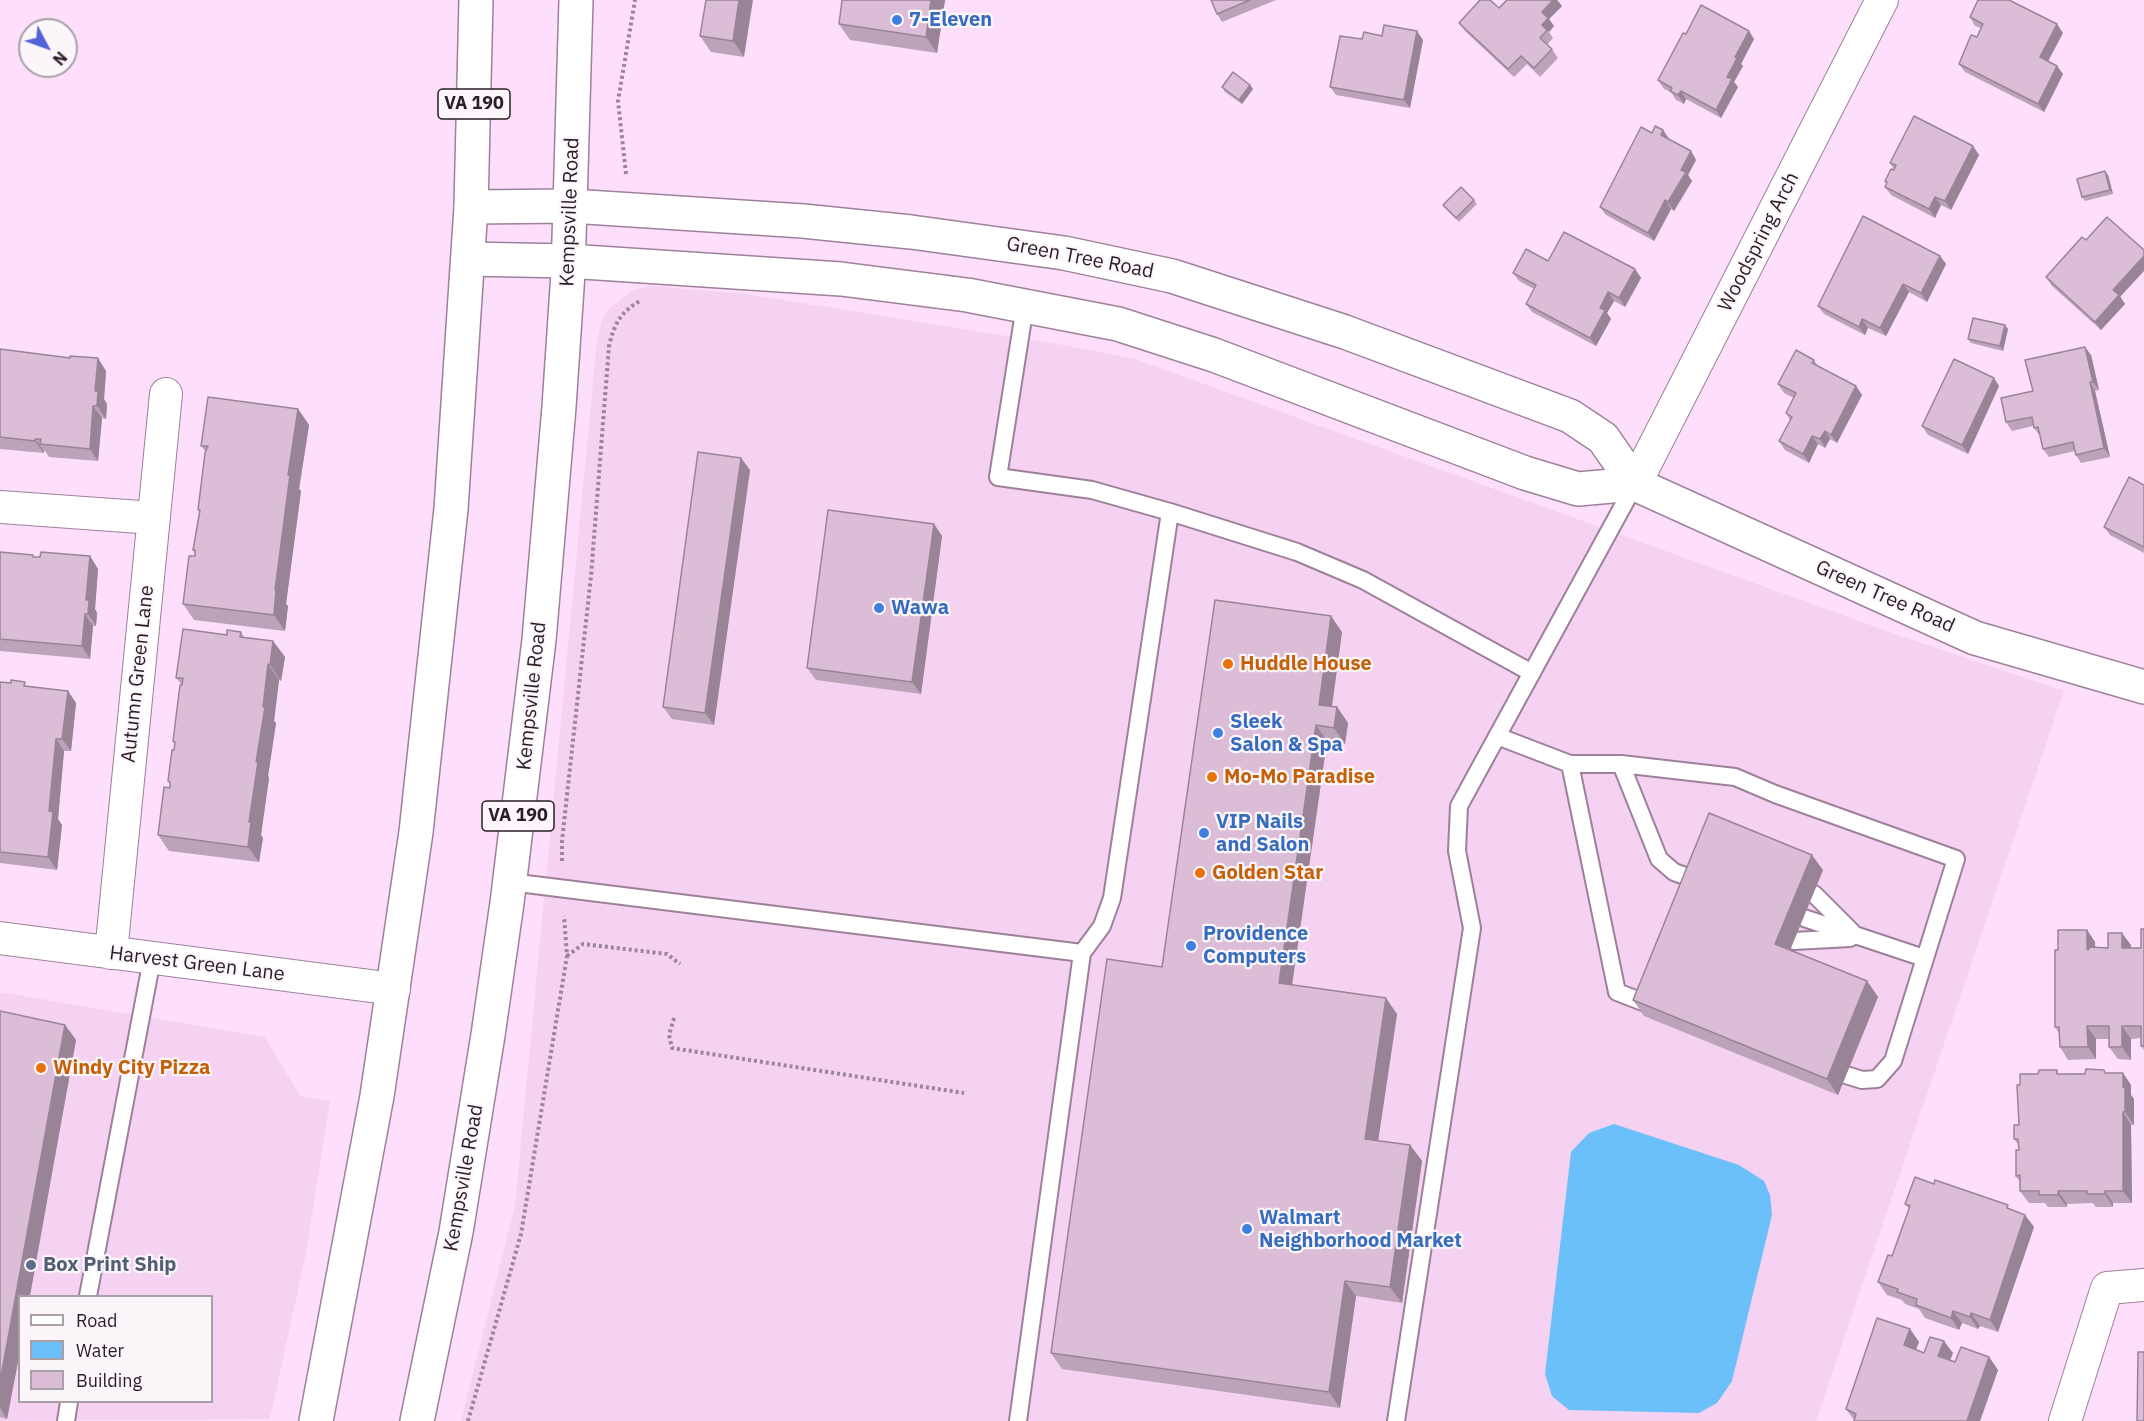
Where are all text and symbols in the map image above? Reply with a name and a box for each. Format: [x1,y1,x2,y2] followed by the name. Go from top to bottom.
[909,8,992,32] place label: 7-Eleven
[890,13,904,27] marker: 7-Eleven
[18,18,78,78] north arrow
[49,48,71,69] text: N
[438,89,510,119] road number: VA 190
[555,137,585,287] street label: Kempsville Road
[1714,168,1804,316] street label: Woodspring Arch
[1004,232,1156,284] street label: Green Tree Road
[1812,556,1958,638] street label: Green Tree Road
[117,584,159,764] street label: Autumn Green Lane
[891,596,949,620] place label: Wawa
[872,601,886,615] marker: Wawa
[512,621,552,771] street label: Kempsville Road
[1240,652,1372,676] place label: Huddle House
[1221,657,1235,671] marker: Huddle House
[1230,710,1343,757] place label: Sleek Salon & Spa
[1211,726,1225,740] marker: Sleek Salon & Spa
[1224,765,1375,789] place label: Mo-Mo Paradise
[1205,770,1219,784] marker: Mo-Mo Paradise
[482,801,554,831] road number: VA 190
[1216,810,1309,857] place label: VIP Nails and Salon
[1197,826,1211,840] marker: VIP Nails and Salon
[1212,861,1323,885] place label: Golden Star
[1193,866,1207,880] marker: Golden Star
[1203,922,1308,969] place label: Providence Computers
[1184,939,1198,953] marker: Providence Computers
[108,941,286,987] street label: Harvest Green Lane
[53,1056,210,1080] place label: Windy City Pizza
[34,1061,48,1075] marker: Windy City Pizza
[439,1103,489,1253] street label: Kempsville Road
[1259,1206,1462,1253] place label: Walmart Neighborhood Market
[1240,1222,1254,1236] marker: Walmart Neighborhood Market
[43,1253,177,1277] place label: Box Print Ship
[24,1258,38,1272] marker: Box Print Ship
[18,1295,213,1403] legend
[76,1309,117,1332] text: Road
[76,1339,124,1362] text: Water
[76,1369,142,1392] text: Building

